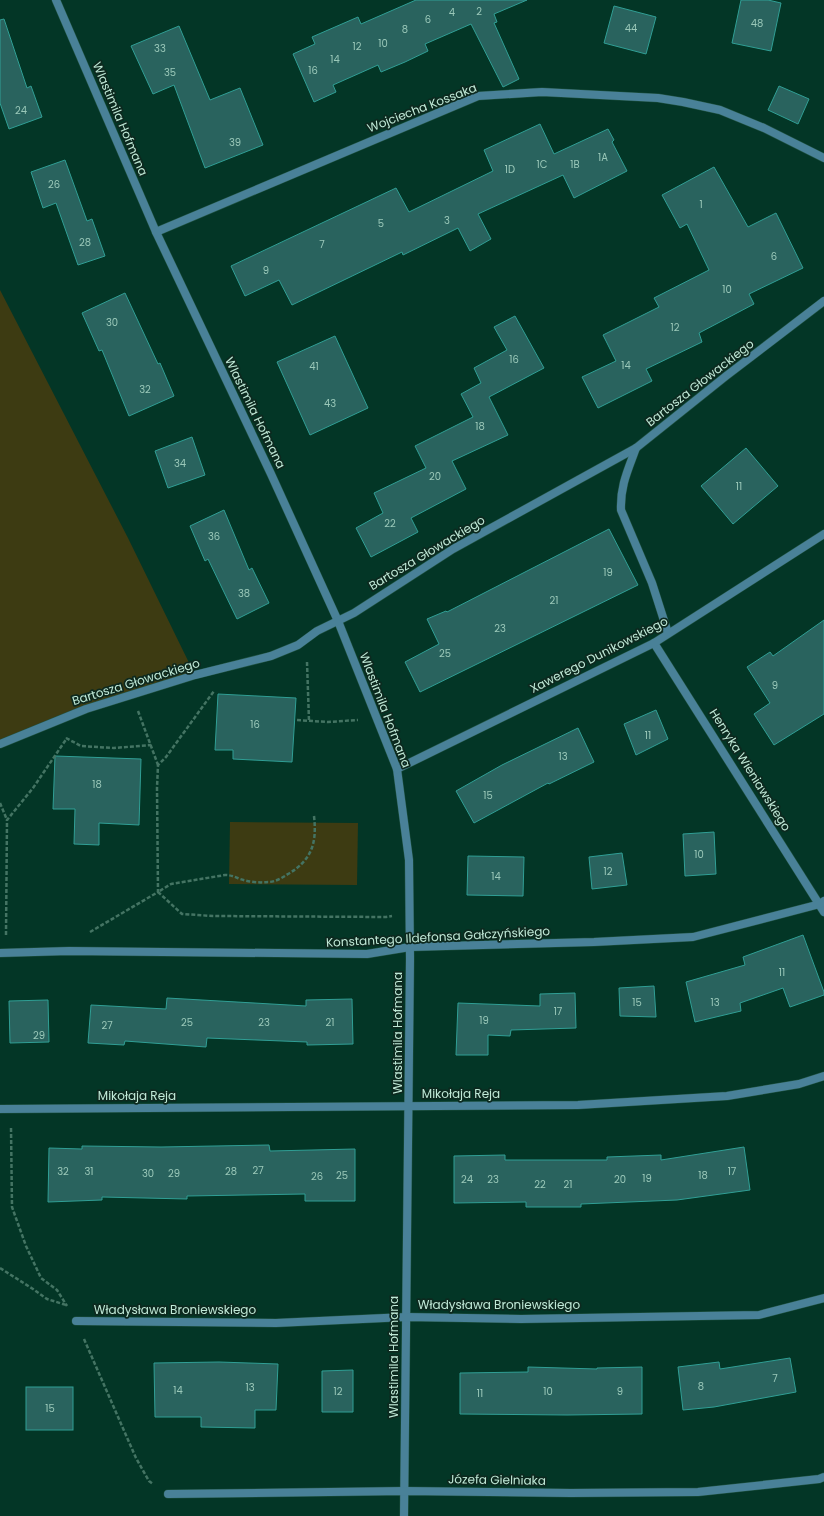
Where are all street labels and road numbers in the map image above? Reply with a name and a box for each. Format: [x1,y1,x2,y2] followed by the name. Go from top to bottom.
[89,59,152,178] street label: Wlastimila Hofmana
[365,79,479,136] street label: Wojciecha Kossaka
[642,335,757,430] street label: Bartosza Głowackiego
[221,354,290,471] street label: Wlastimila Hofmana
[366,511,488,594] street label: Bartosza Głowackiego
[527,612,671,697] street label: Xawerego Dunikowskiego
[356,650,415,770] street label: Wlastimila Hofmana
[70,654,202,709] street label: Bartosza Głowackiego
[706,705,795,834] street label: Henryka Wieniawskiego
[325,922,551,951] street label: Konstantego Ildefonsa Gałczyńskiego
[389,972,406,1094] street label: Wlastimila Hofmana
[422,1085,500,1102] street label: Mikołaja Reja
[98,1087,176,1104] street label: Mikołaja Reja
[385,1296,402,1418] street label: Wlastimila Hofmana
[418,1296,580,1313] street label: Władysława Broniewskiego
[94,1301,256,1318] street label: Władysława Broniewskiego
[448,1470,546,1489] street label: Józefa Gielniaka

